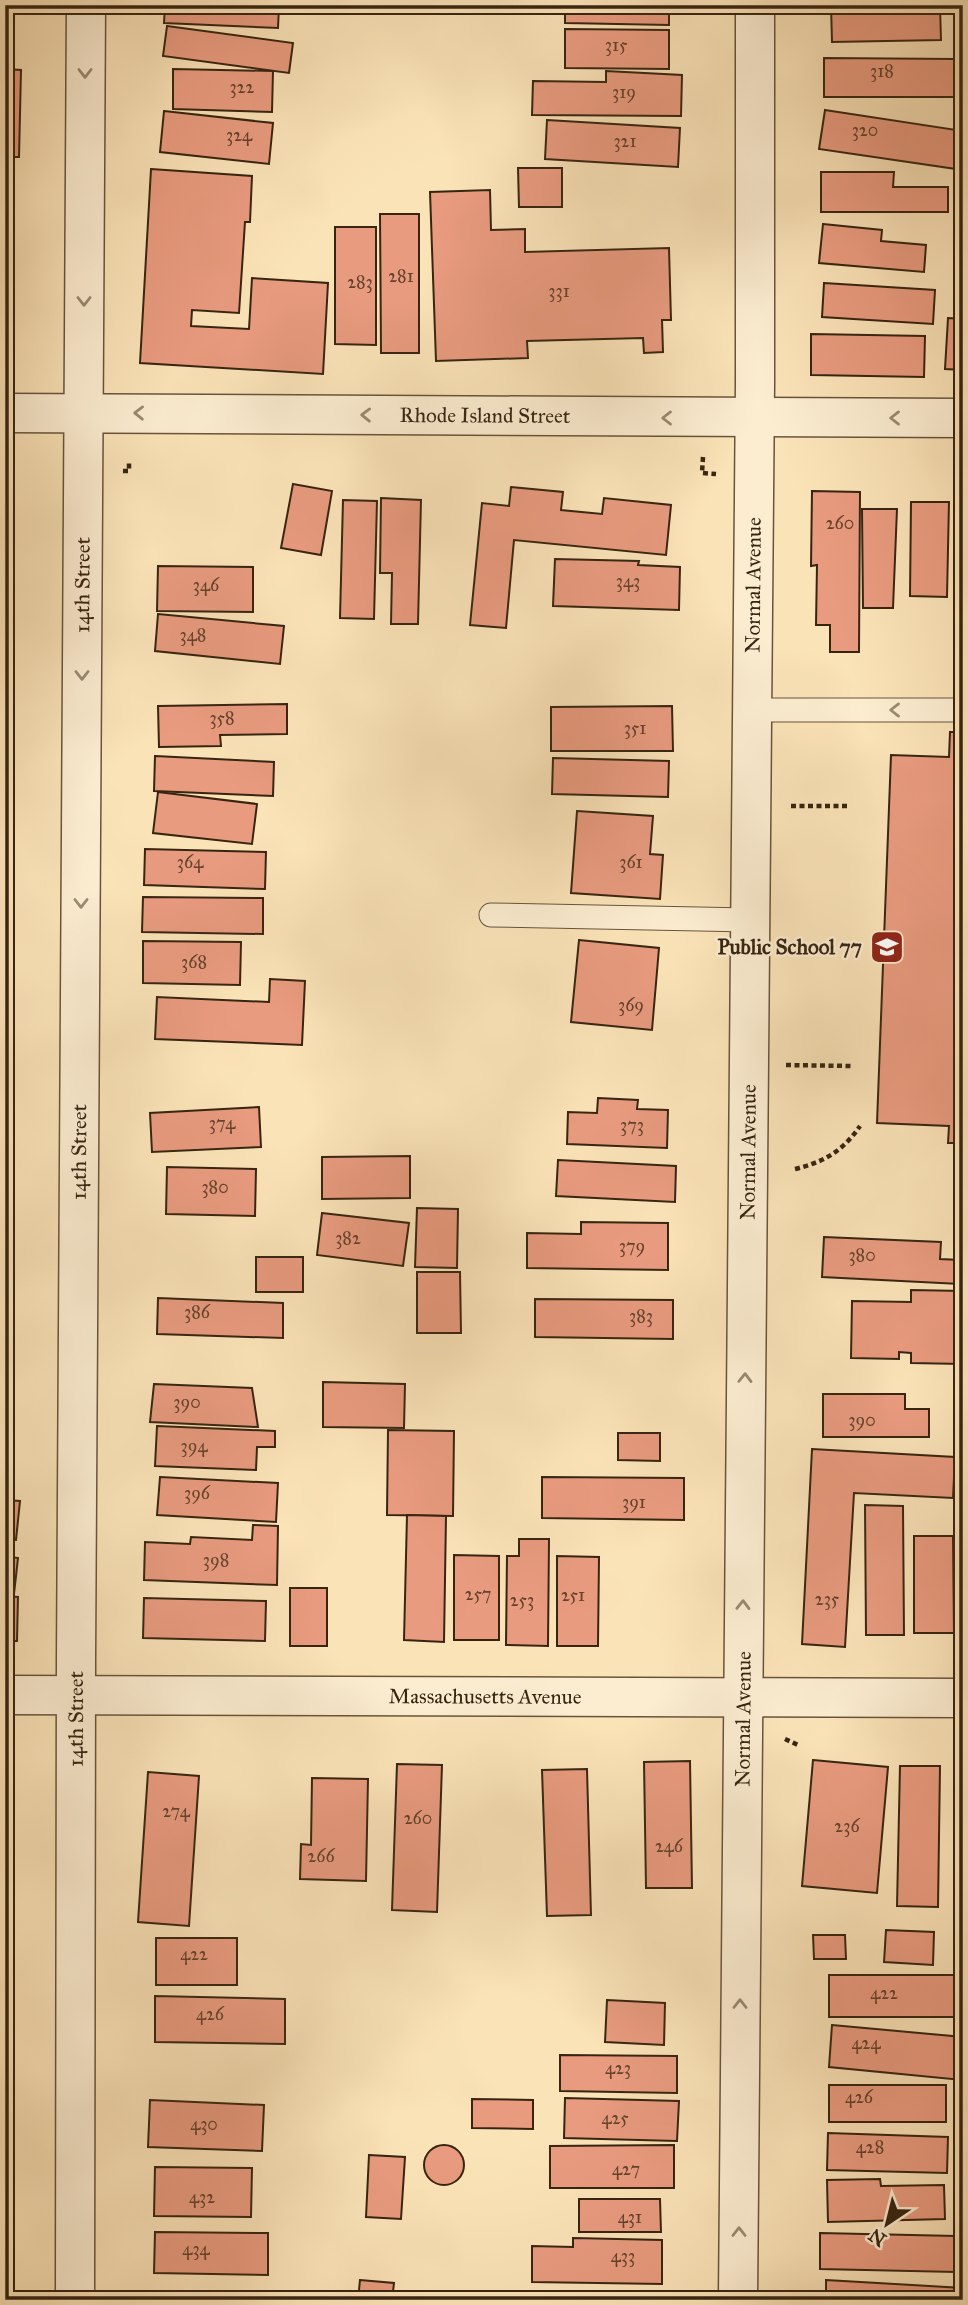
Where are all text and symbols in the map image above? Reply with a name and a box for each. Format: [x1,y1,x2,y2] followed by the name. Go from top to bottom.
[605,34,628,56] house number: 315
[870,60,894,82] house number: 318
[77,69,93,79] one-way arrow
[230,76,255,98] house number: 322
[612,81,636,103] house number: 319
[852,119,878,141] house number: 320
[226,124,253,146] house number: 324
[613,130,637,152] house number: 321
[388,265,414,287] house number: 281
[347,271,373,293] house number: 283
[548,280,570,302] house number: 331
[76,296,92,307] one-way arrow
[400,402,571,429] street label: Rhode Island Street
[133,405,143,421] one-way arrow
[360,407,371,423] one-way arrow
[661,410,672,426] one-way arrow
[889,410,899,426] one-way arrow
[826,512,854,534] house number: 260
[740,517,767,653] street label: Normal Avenue
[69,536,96,633] street label: 14th Street
[616,570,640,592] house number: 343
[193,574,220,596] house number: 346
[180,624,206,646] house number: 348
[74,671,90,681] one-way arrow
[889,702,899,718] one-way arrow
[209,707,235,729] house number: 358
[624,717,646,739] house number: 351
[177,851,204,873] house number: 364
[619,851,643,873] house number: 361
[73,898,89,909] one-way arrow
[868,928,906,966] school or university icon: Public School 77
[717,934,862,960] place label: Public School 77
[181,951,207,973] house number: 368
[618,994,644,1016] house number: 369
[735,1084,762,1220] street label: Normal Avenue
[66,1103,92,1200] street label: 14th Street
[209,1112,236,1134] house number: 374
[620,1114,644,1136] house number: 373
[201,1176,229,1198] house number: 380
[335,1227,361,1249] house number: 382
[619,1235,645,1257] house number: 379
[848,1244,876,1266] house number: 380
[184,1301,211,1323] house number: 386
[629,1305,653,1327] house number: 383
[737,1372,753,1382] one-way arrow
[173,1391,201,1413] house number: 390
[848,1409,876,1431] house number: 390
[181,1435,208,1457] house number: 394
[184,1482,211,1504] house number: 396
[622,1491,646,1513] house number: 391
[203,1549,229,1571] house number: 398
[465,1583,491,1605] house number: 257
[561,1584,585,1606] house number: 251
[815,1588,840,1610] house number: 235
[510,1589,534,1611] house number: 253
[735,1599,750,1610] one-way arrow
[730,1651,757,1787] street label: Normal Avenue
[63,1670,89,1767] street label: 14th Street
[388,1683,582,1710] street label: Massachusetts Avenue
[162,1800,191,1822] house number: 274
[404,1807,432,1829] house number: 260
[834,1815,860,1837] house number: 236
[655,1835,684,1857] house number: 246
[307,1845,335,1867] house number: 266
[180,1943,208,1965] house number: 422
[870,1982,898,2004] house number: 422
[732,1998,748,2009] one-way arrow
[196,2003,225,2025] house number: 426
[852,2032,881,2054] house number: 424
[605,2057,631,2079] house number: 423
[845,2086,874,2108] house number: 426
[601,2107,629,2129] house number: 425
[190,2113,218,2135] house number: 430
[856,2136,884,2158] house number: 428
[612,2158,640,2180] house number: 427
[189,2186,215,2208] house number: 432
[852,2190,922,2260] north arrow
[618,2206,642,2228] house number: 431
[864,2223,891,2252] text: N
[731,2226,747,2236] one-way arrow
[182,2238,211,2260] house number: 434
[611,2245,635,2267] house number: 433

